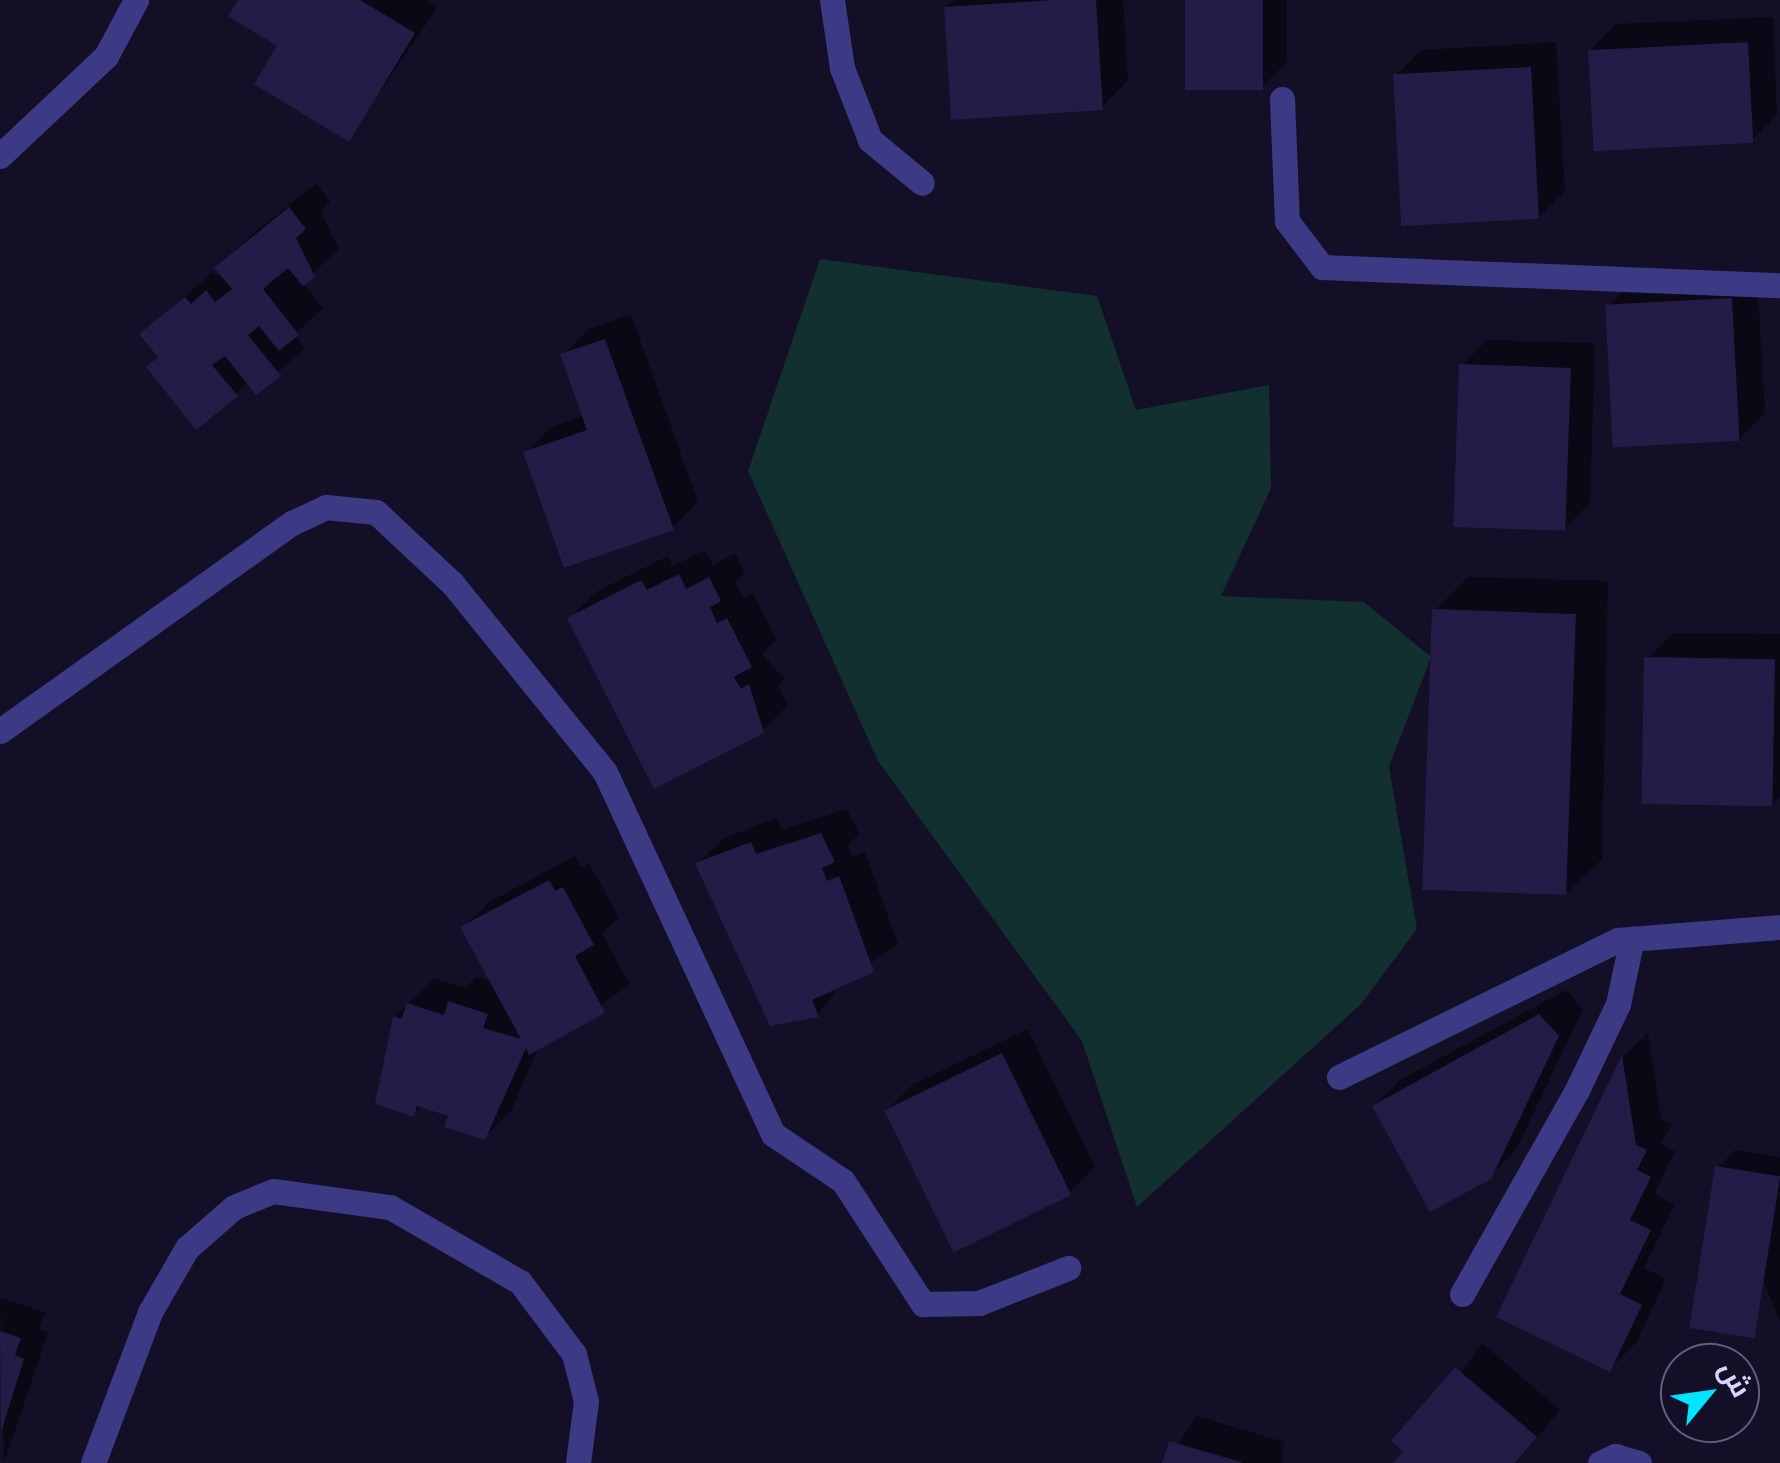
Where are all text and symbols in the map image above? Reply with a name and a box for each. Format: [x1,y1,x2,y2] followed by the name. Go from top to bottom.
[1660,1343,1760,1443] north arrow
[1712,1355,1758,1403] text: ش

